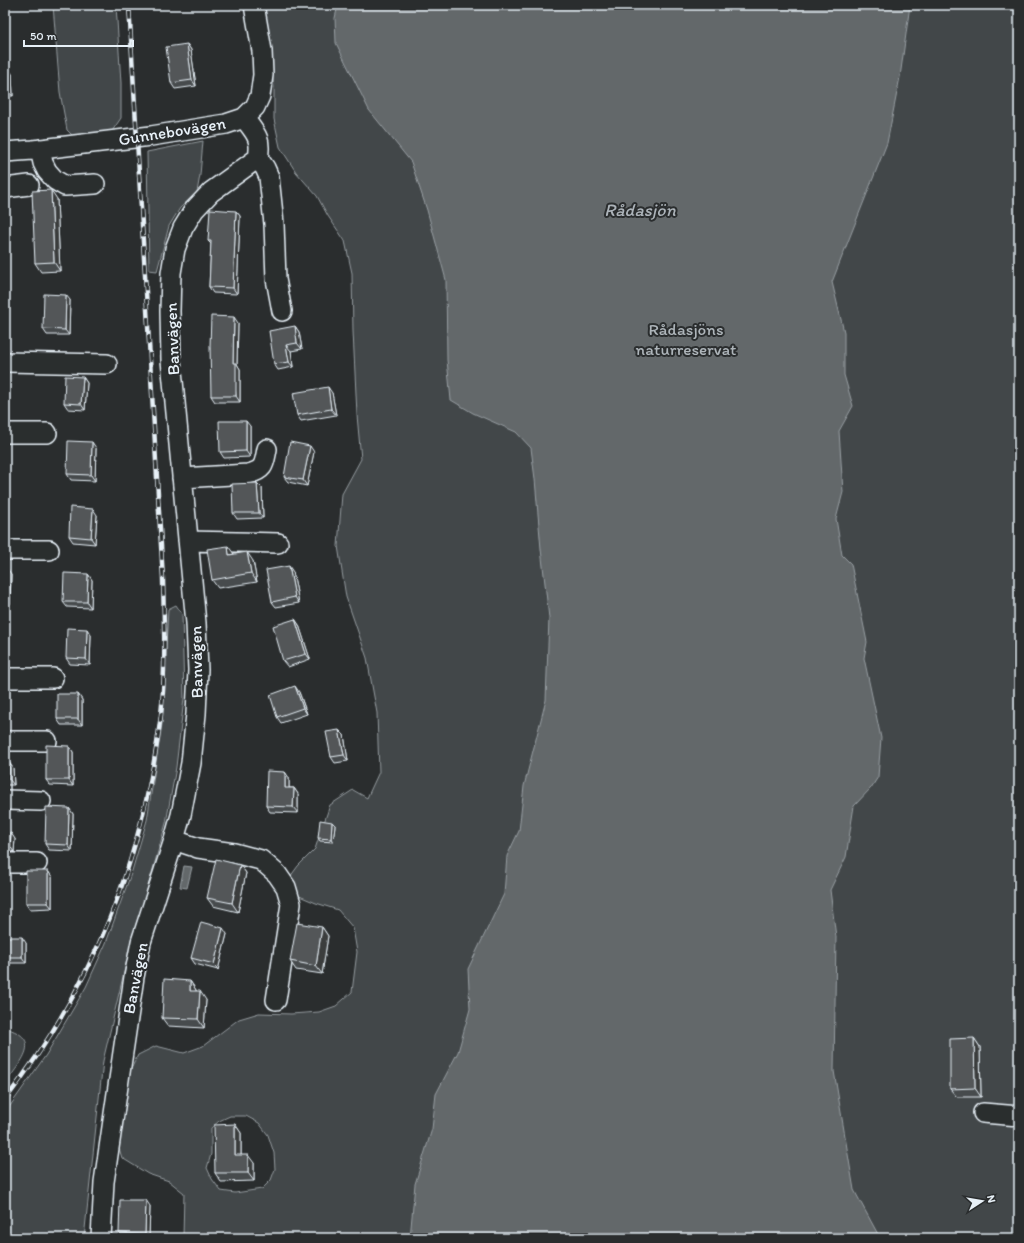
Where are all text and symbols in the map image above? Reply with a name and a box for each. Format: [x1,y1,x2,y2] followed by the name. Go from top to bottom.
[24,22,133,48] scale bar
[30,29,56,43] text: 50 m
[117,113,227,149] street label: Gunnebovägen
[604,199,677,221] water label: Rådasjön
[161,302,183,376] street label: Banvägen
[636,319,737,359] park label: Rådasjöns naturreservat
[185,625,207,698] street label: Banvägen
[118,940,152,1016] street label: Banvägen
[962,1181,1002,1221] north arrow
[984,1194,998,1204] text: N

